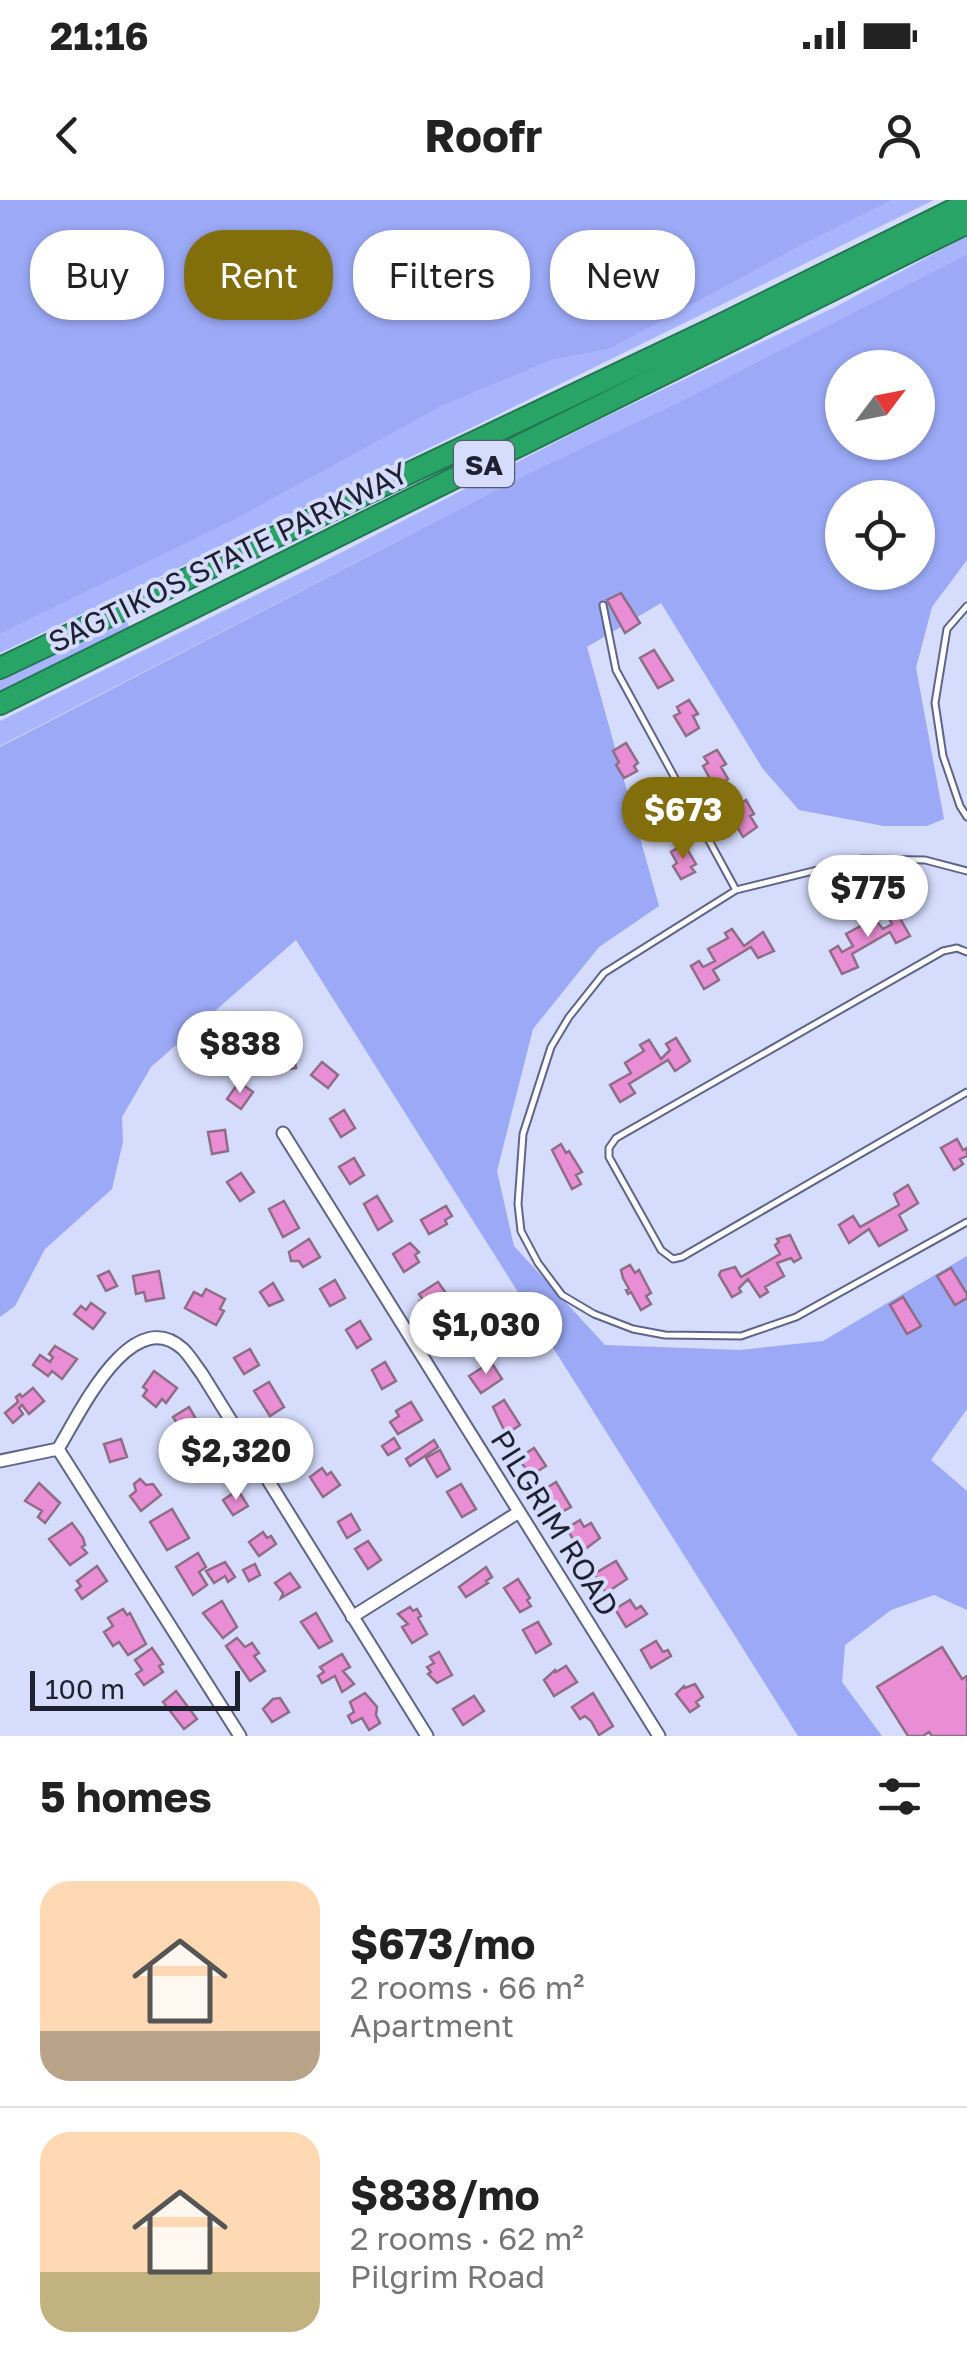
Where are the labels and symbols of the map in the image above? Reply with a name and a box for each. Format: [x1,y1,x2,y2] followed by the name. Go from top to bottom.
[825,350,935,460] north arrow
[454,441,514,487] road number: SA
[42,454,414,660] street label: SAGTIKOS STATE PARKWAY
[624,777,742,862] pin: $673
[809,855,927,940] pin: $775
[181,1011,299,1096] pin: $838
[405,1292,567,1377] pin: $1,030
[155,1418,317,1503] pin: $2,320
[483,1423,627,1623] street label: PILGRIM ROAD
[30,1666,240,1710] scale bar

